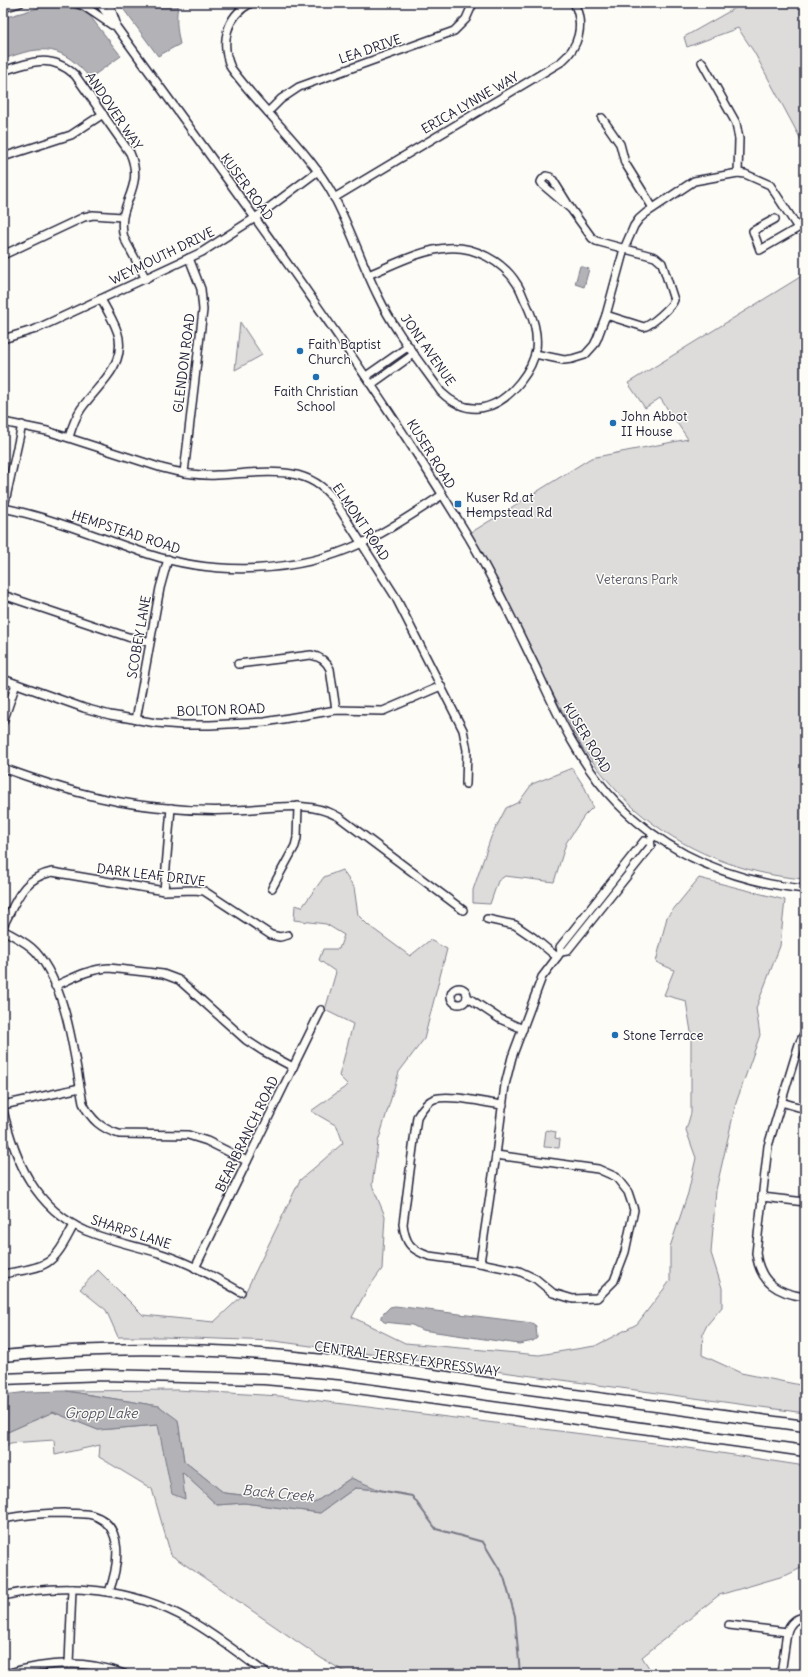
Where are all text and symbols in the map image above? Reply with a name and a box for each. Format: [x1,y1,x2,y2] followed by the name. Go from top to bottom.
[336,30,404,68] street label: LEA DRIVE
[418,68,522,138] street label: ERICA LYNNE WAY
[82,69,146,153] street label: ANDOVER WAY
[217,150,277,224] street label: KUSER ROAD
[107,223,217,289] street label: WEYMOUTH DRIVE
[397,311,459,389] street label: JONI AVENUE
[169,312,199,414] street label: GLENDON ROAD
[308,336,382,368] place label: Faith Baptist Church
[295,346,305,356] marker: Faith Baptist Church
[311,372,321,382] marker: Faith Christian School
[274,383,359,415] place label: Faith Christian School
[621,408,688,440] place label: John Abbot II House
[403,416,459,492] street label: KUSER ROAD
[608,418,618,428] marker: John Abbot II House
[329,480,393,564] street label: ELMONT ROAD
[466,489,553,521] place label: Kuser Rd at Hempstead Rd
[453,499,463,509] marker: Kuser Rd at Hempstead Rd
[69,506,183,558] street label: HEMPSTEAD ROAD
[596,571,678,588] park label: Veterans Park
[123,594,155,680] street label: SCOBEY LANE
[176,700,266,720] street label: BOLTON ROAD
[559,700,615,776] street label: KUSER ROAD
[96,860,207,890] street label: DARK LEAF DRIVE
[623,1027,703,1044] place label: Stone Terrace
[610,1030,620,1040] marker: Stone Terrace
[212,1073,282,1195] street label: BEAR BRANCH ROAD
[89,1211,174,1253] street label: SHARPS LANE
[313,1338,501,1380] street label: CENTRAL JERSEY EXPRESSWAY
[65,1404,139,1422] water label: Gropp Lake
[242,1481,315,1505] water label: Back Creek

